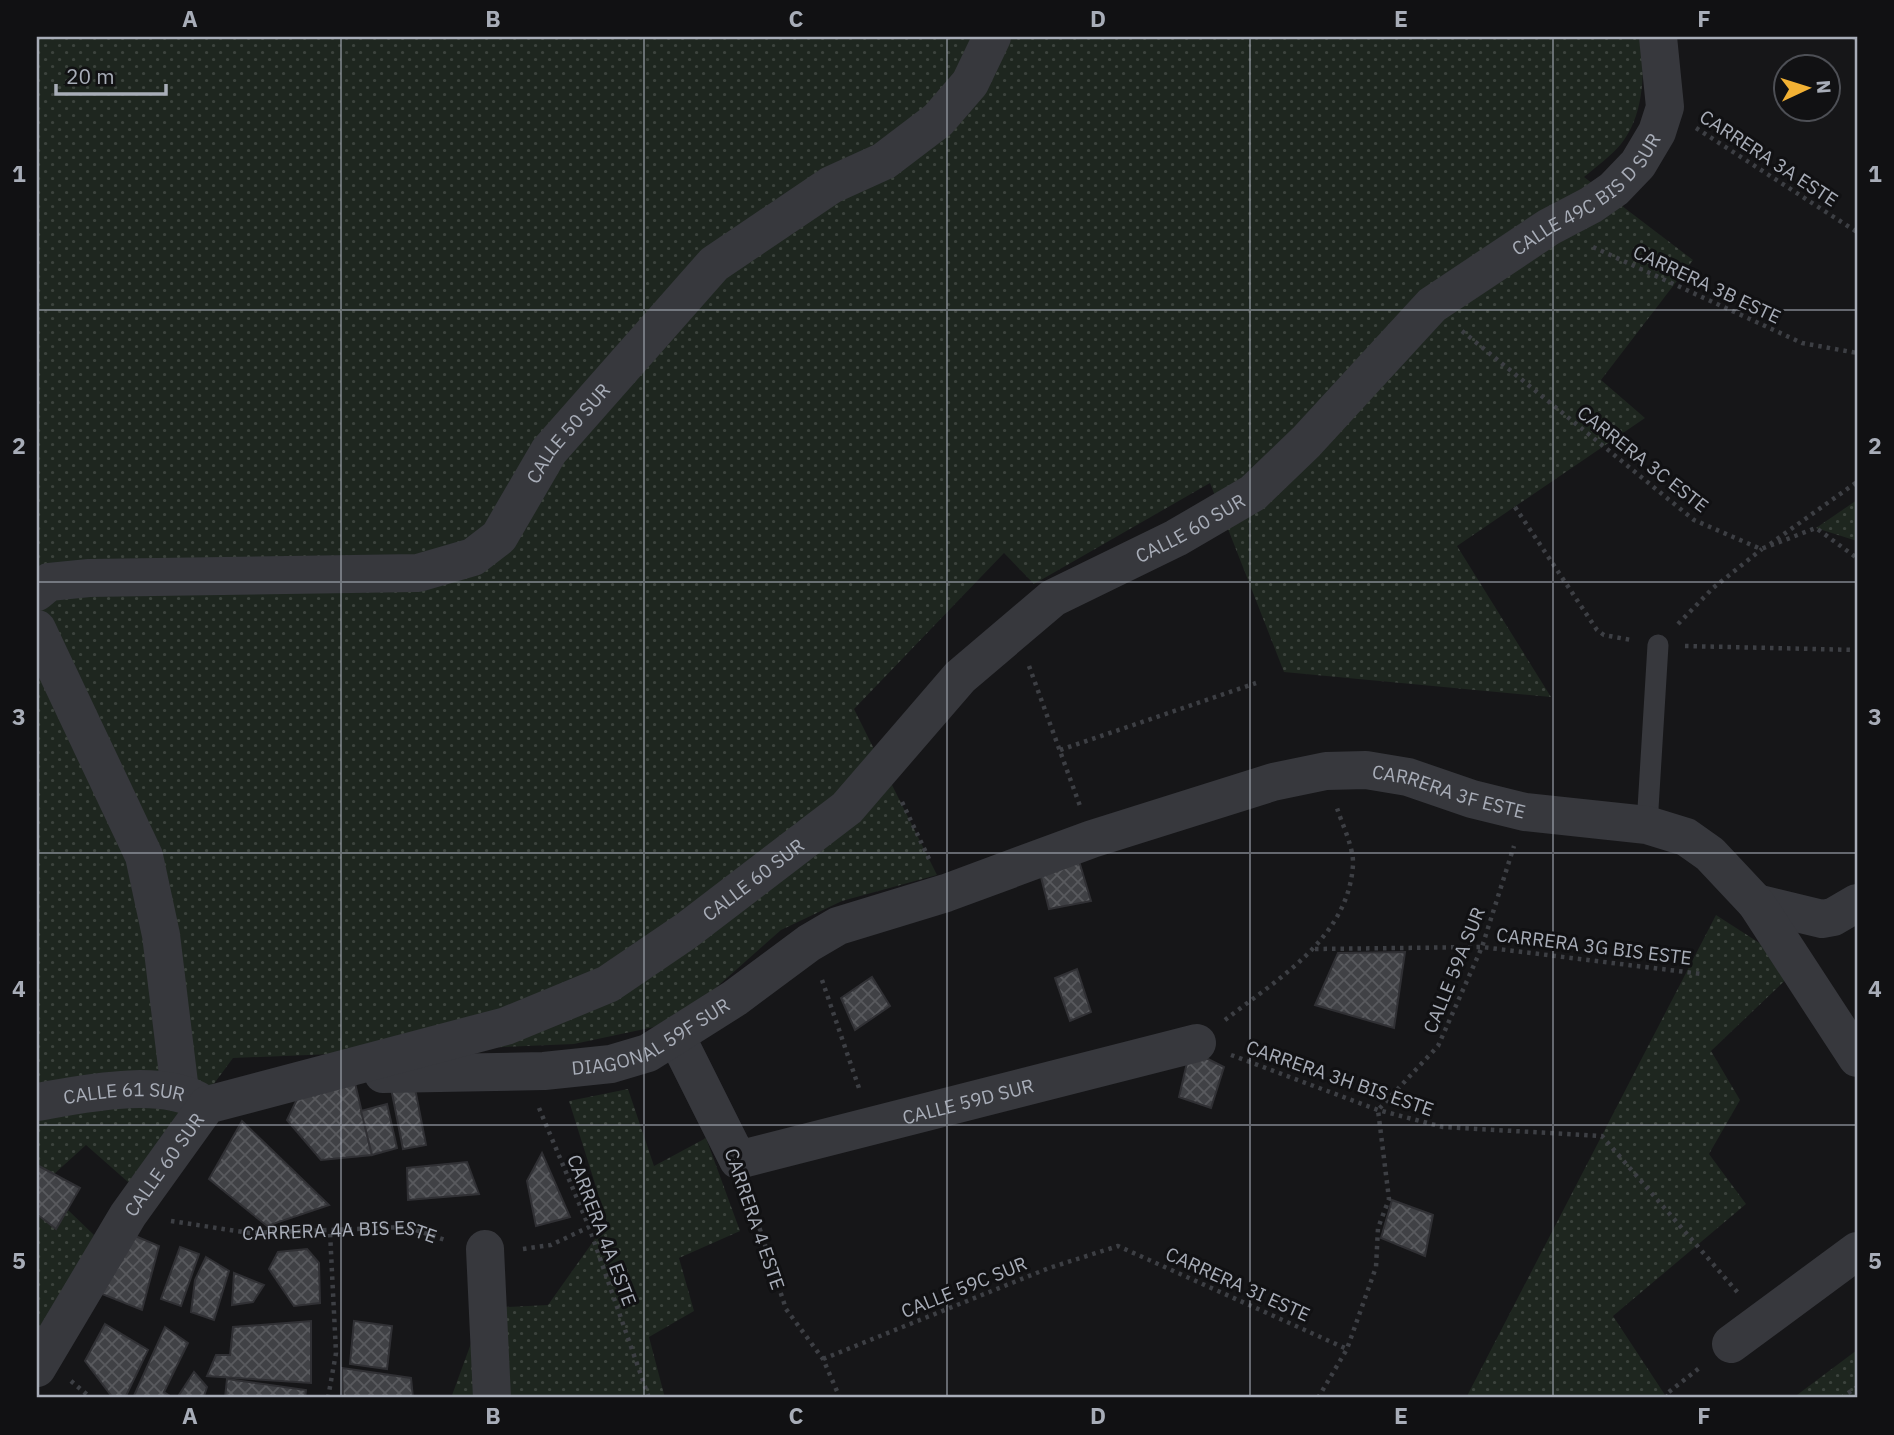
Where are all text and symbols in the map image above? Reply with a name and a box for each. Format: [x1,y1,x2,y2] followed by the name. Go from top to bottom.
[182,3,198,33] text: A
[485,3,501,33] text: B
[789,3,804,33] text: C
[1090,3,1106,33] text: D
[1394,3,1408,33] text: E
[1697,3,1711,33] text: F
[56,52,166,96] scale bar
[1772,52,1842,122] north arrow
[66,62,115,90] text: 20 m
[1812,79,1836,95] text: N
[1695,104,1843,212] street label: CARRERA 3A ESTE
[1507,129,1666,261] street label: CALLE 49C BIS D SUR
[12,158,26,188] text: 1
[1868,158,1882,188] text: 1
[1629,239,1785,329] street label: CARRERA 3B ESTE
[521,378,615,488] street label: CALLE 50 SUR
[1573,400,1713,518] street label: CARRERA 3C ESTE
[12,430,26,460] text: 2
[1868,430,1882,460] text: 2
[1131,488,1250,568] street label: CALLE 60 SUR
[12,701,26,731] text: 3
[1868,701,1882,731] text: 3
[1370,759,1528,824] street label: CARRERA 3F ESTE
[698,833,809,926] street label: CALLE 60 SUR
[1418,903,1490,1037] street label: CALLE 59A SUR
[1495,922,1693,970] street label: CARRERA 3G BIS ESTE
[12,973,26,1003] text: 4
[1868,973,1882,1003] text: 4
[570,992,734,1080] street label: DIAGONAL 59F SUR
[1243,1035,1437,1121] street label: CARRERA 3H BIS ESTE
[900,1073,1036,1130] street label: CALLE 59D SUR
[61,1077,188,1109] street label: CALLE 61 SUR
[119,1108,209,1221] street label: CALLE 60 SUR
[720,1145,790,1293] street label: CARRERA 4 ESTE
[562,1151,642,1309] street label: CARRERA 4A ESTE
[241,1215,440,1248] street label: CARRERA 4A BIS ESTE
[1162,1241,1314,1327] street label: CARRERA 3I ESTE
[12,1245,26,1275] text: 5
[1868,1245,1882,1275] text: 5
[897,1251,1031,1323] street label: CALLE 59C SUR
[182,1400,198,1430] text: A
[485,1400,501,1430] text: B
[789,1400,804,1430] text: C
[1090,1400,1106,1430] text: D
[1394,1400,1408,1430] text: E
[1697,1400,1711,1430] text: F

